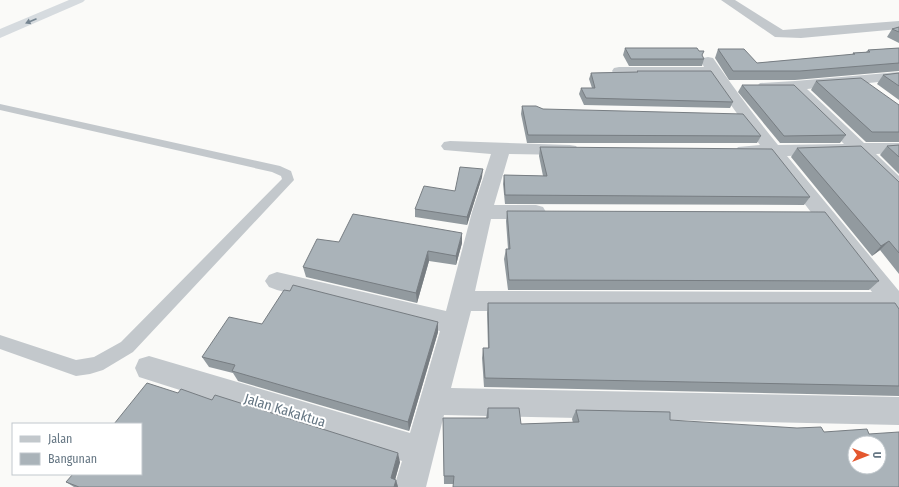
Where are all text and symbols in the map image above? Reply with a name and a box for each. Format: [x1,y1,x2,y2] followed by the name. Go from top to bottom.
[25,18,36,24] one-way arrow
[242,390,328,431] street label: Jalan Kakaktua
[12,423,142,475] legend
[48,432,72,446] text: Jalan
[847,435,887,475] north arrow
[48,452,97,466] text: Bangunan
[870,452,883,458] text: U

